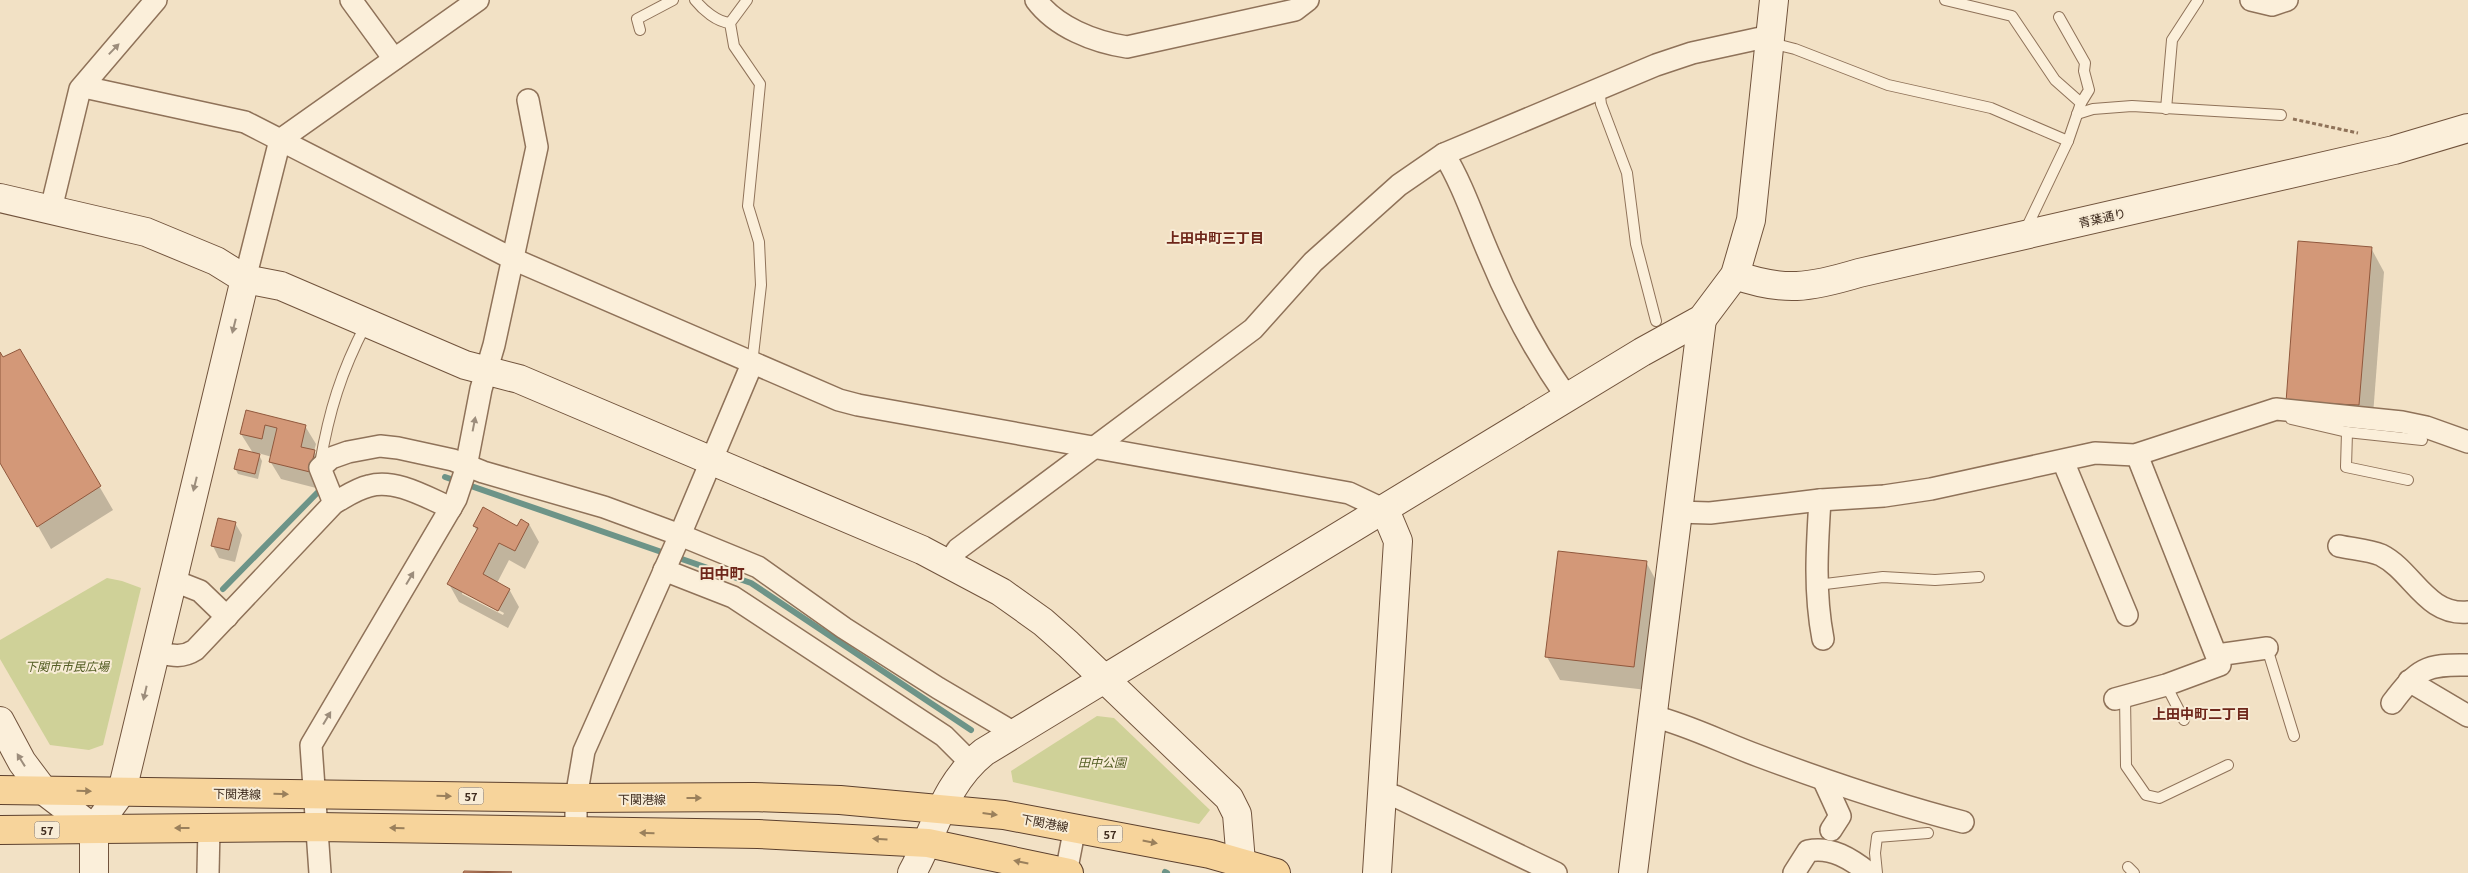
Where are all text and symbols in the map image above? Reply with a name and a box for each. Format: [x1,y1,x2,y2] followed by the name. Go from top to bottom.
[108,43,120,55] one-way arrow
[2077,203,2127,231] street label: 青葉通り
[1166,227,1264,247] district label: 上田中町三丁目
[229,319,237,334] one-way arrow
[470,416,478,432] one-way arrow
[191,477,199,492] one-way arrow
[699,562,745,583] district label: 田中町
[405,571,414,584] one-way arrow
[25,657,111,674] park label: 下関市市民広場
[141,686,149,701] one-way arrow
[2152,703,2250,723] district label: 上田中町二丁目
[323,711,332,724] one-way arrow
[1078,753,1128,770] park label: 田中公園
[17,754,26,767] one-way arrow
[213,784,261,802] street label: 下関港線
[76,787,92,795] one-way arrow
[458,788,484,804] road number: 57
[273,790,289,798] one-way arrow
[618,790,666,807] street label: 下関港線
[436,792,452,800] one-way arrow
[686,794,702,802] one-way arrow
[1020,809,1070,835] street label: 下関港線
[982,810,998,818] one-way arrow
[34,822,60,838] road number: 57
[174,824,190,832] one-way arrow
[389,824,405,832] one-way arrow
[1098,826,1122,842] road number: 57
[639,829,655,837] one-way arrow
[871,835,887,843] one-way arrow
[1142,838,1158,846] one-way arrow
[1013,858,1029,866] one-way arrow

